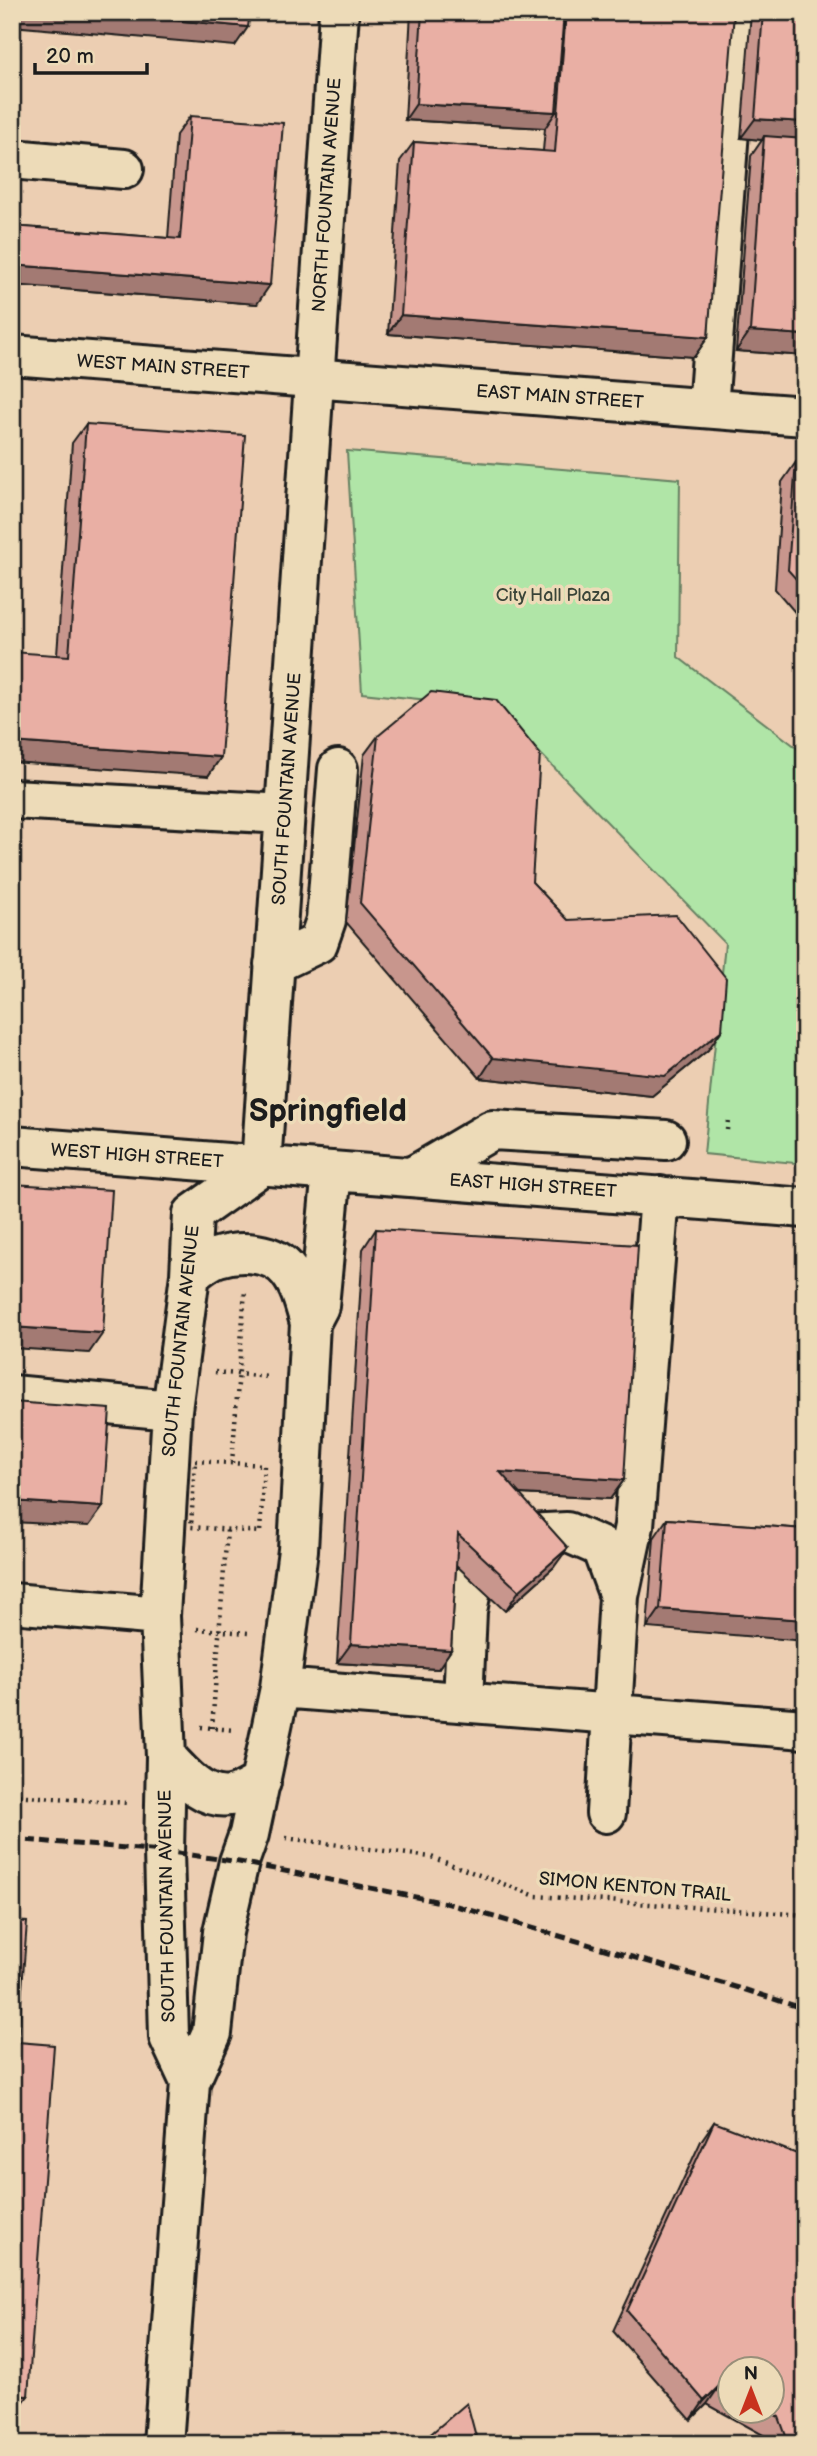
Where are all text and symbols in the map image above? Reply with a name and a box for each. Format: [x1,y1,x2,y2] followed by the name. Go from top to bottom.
[35,32,147,76] scale bar
[46,44,94,69] text: 20 m
[308,77,346,313] street label: NORTH FOUNTAIN AVENUE
[76,350,250,384] street label: WEST MAIN STREET
[475,381,645,413] street label: EAST MAIN STREET
[496,585,610,606] park label: City Hall Plaza
[268,672,306,906] street label: SOUTH FOUNTAIN AVENUE
[249,1092,407,1131] district label: Springfield
[50,1139,224,1173] street label: WEST HIGH STREET
[449,1170,618,1202] street label: EAST HIGH STREET
[158,1224,204,1458] street label: SOUTH FOUNTAIN AVENUE
[154,1789,180,2023] street label: SOUTH FOUNTAIN AVENUE
[538,1868,733,1906] street label: SIMON KENTON TRAIL
[716,2354,786,2424] north arrow
[744,2363,758,2386] text: N

